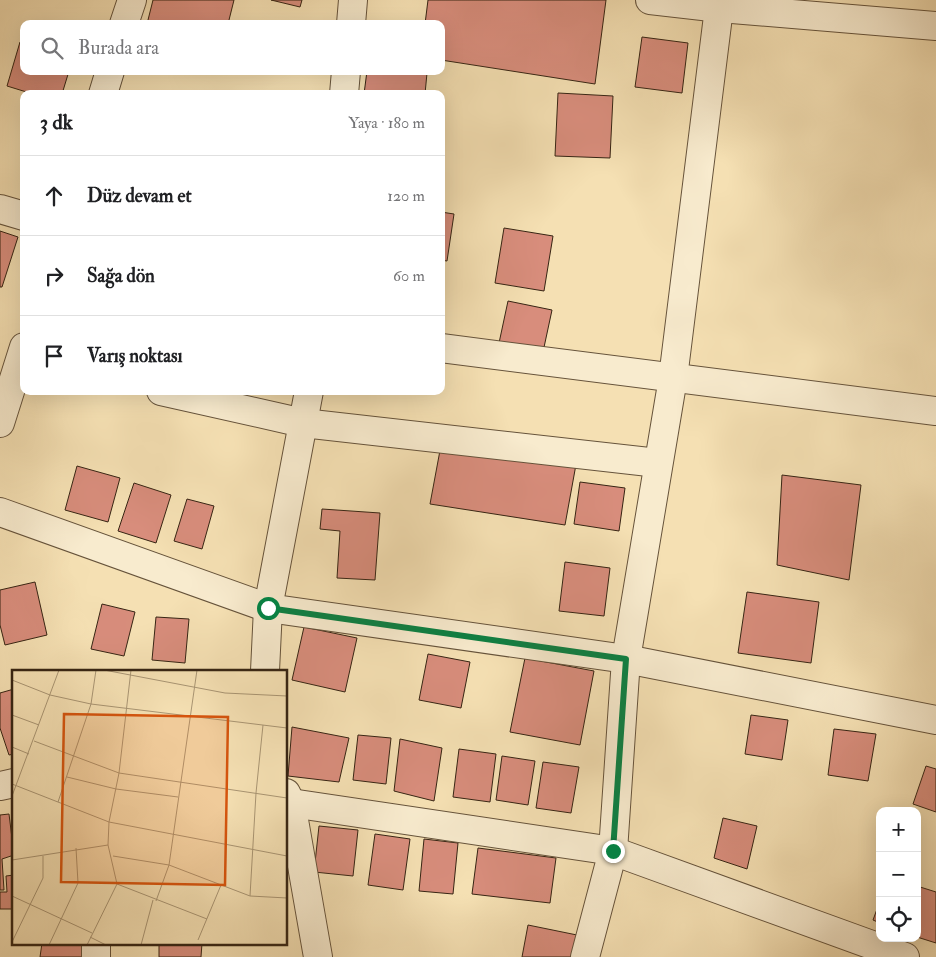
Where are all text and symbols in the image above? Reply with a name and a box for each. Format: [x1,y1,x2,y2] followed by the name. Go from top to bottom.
[20,20,445,75] search box
[38,34,66,62] icon: search
[78,36,159,60] text: Burada ara
[40,109,73,136] text: 3 dk
[348,113,425,133] text: Yaya · 180 m
[40,182,68,210] icon: ahead
[87,184,192,208] text: Düz devam et
[387,186,425,206] text: 120 m
[40,262,68,290] icon: right
[87,264,155,288] text: Sağa dön
[393,266,425,286] text: 60 m
[40,342,68,370] icon: arrive
[87,344,183,368] text: Varış noktası
[257,597,280,620] route start
[12,670,288,944] inset map
[876,807,921,942] map controls
[876,807,921,852] button: +
[602,840,625,863] route end
[876,852,921,897] button: −
[876,897,921,942] button: locate

